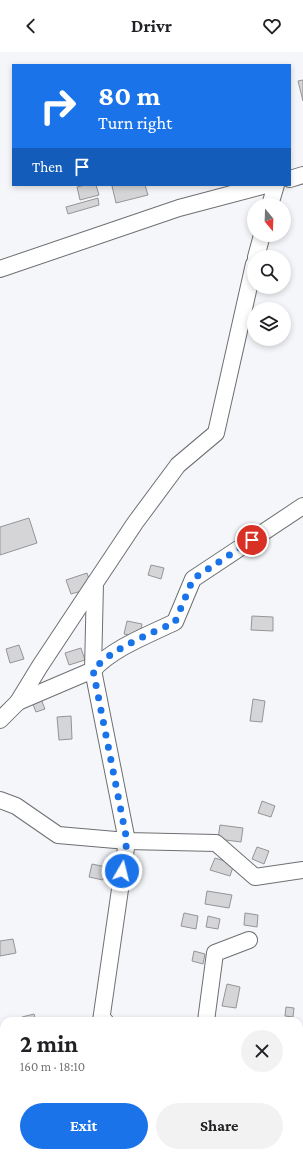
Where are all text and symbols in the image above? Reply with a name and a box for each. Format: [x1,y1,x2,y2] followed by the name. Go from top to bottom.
[20,15,42,37] icon: back
[261,15,283,37] icon: heart
[131,16,172,36] text: Drivr
[32,80,84,132] icon: right
[98,80,160,111] text: 80 m
[98,113,172,133] text: Turn right
[71,156,93,178] icon: arrive
[32,159,63,175] text: Then
[247,198,291,242] north arrow
[247,198,291,346] map controls
[247,250,291,294] button: search
[247,302,291,346] button: layers
[235,523,269,557] pin
[241,529,263,551] icon: arrive
[101,850,143,892] position arrow
[20,1030,78,1057] text: 2 min
[241,1030,283,1072] button: close
[20,1059,85,1074] text: 160 m · 18:10
[20,1103,148,1149] button: Exit
[156,1103,283,1149] button: Share

